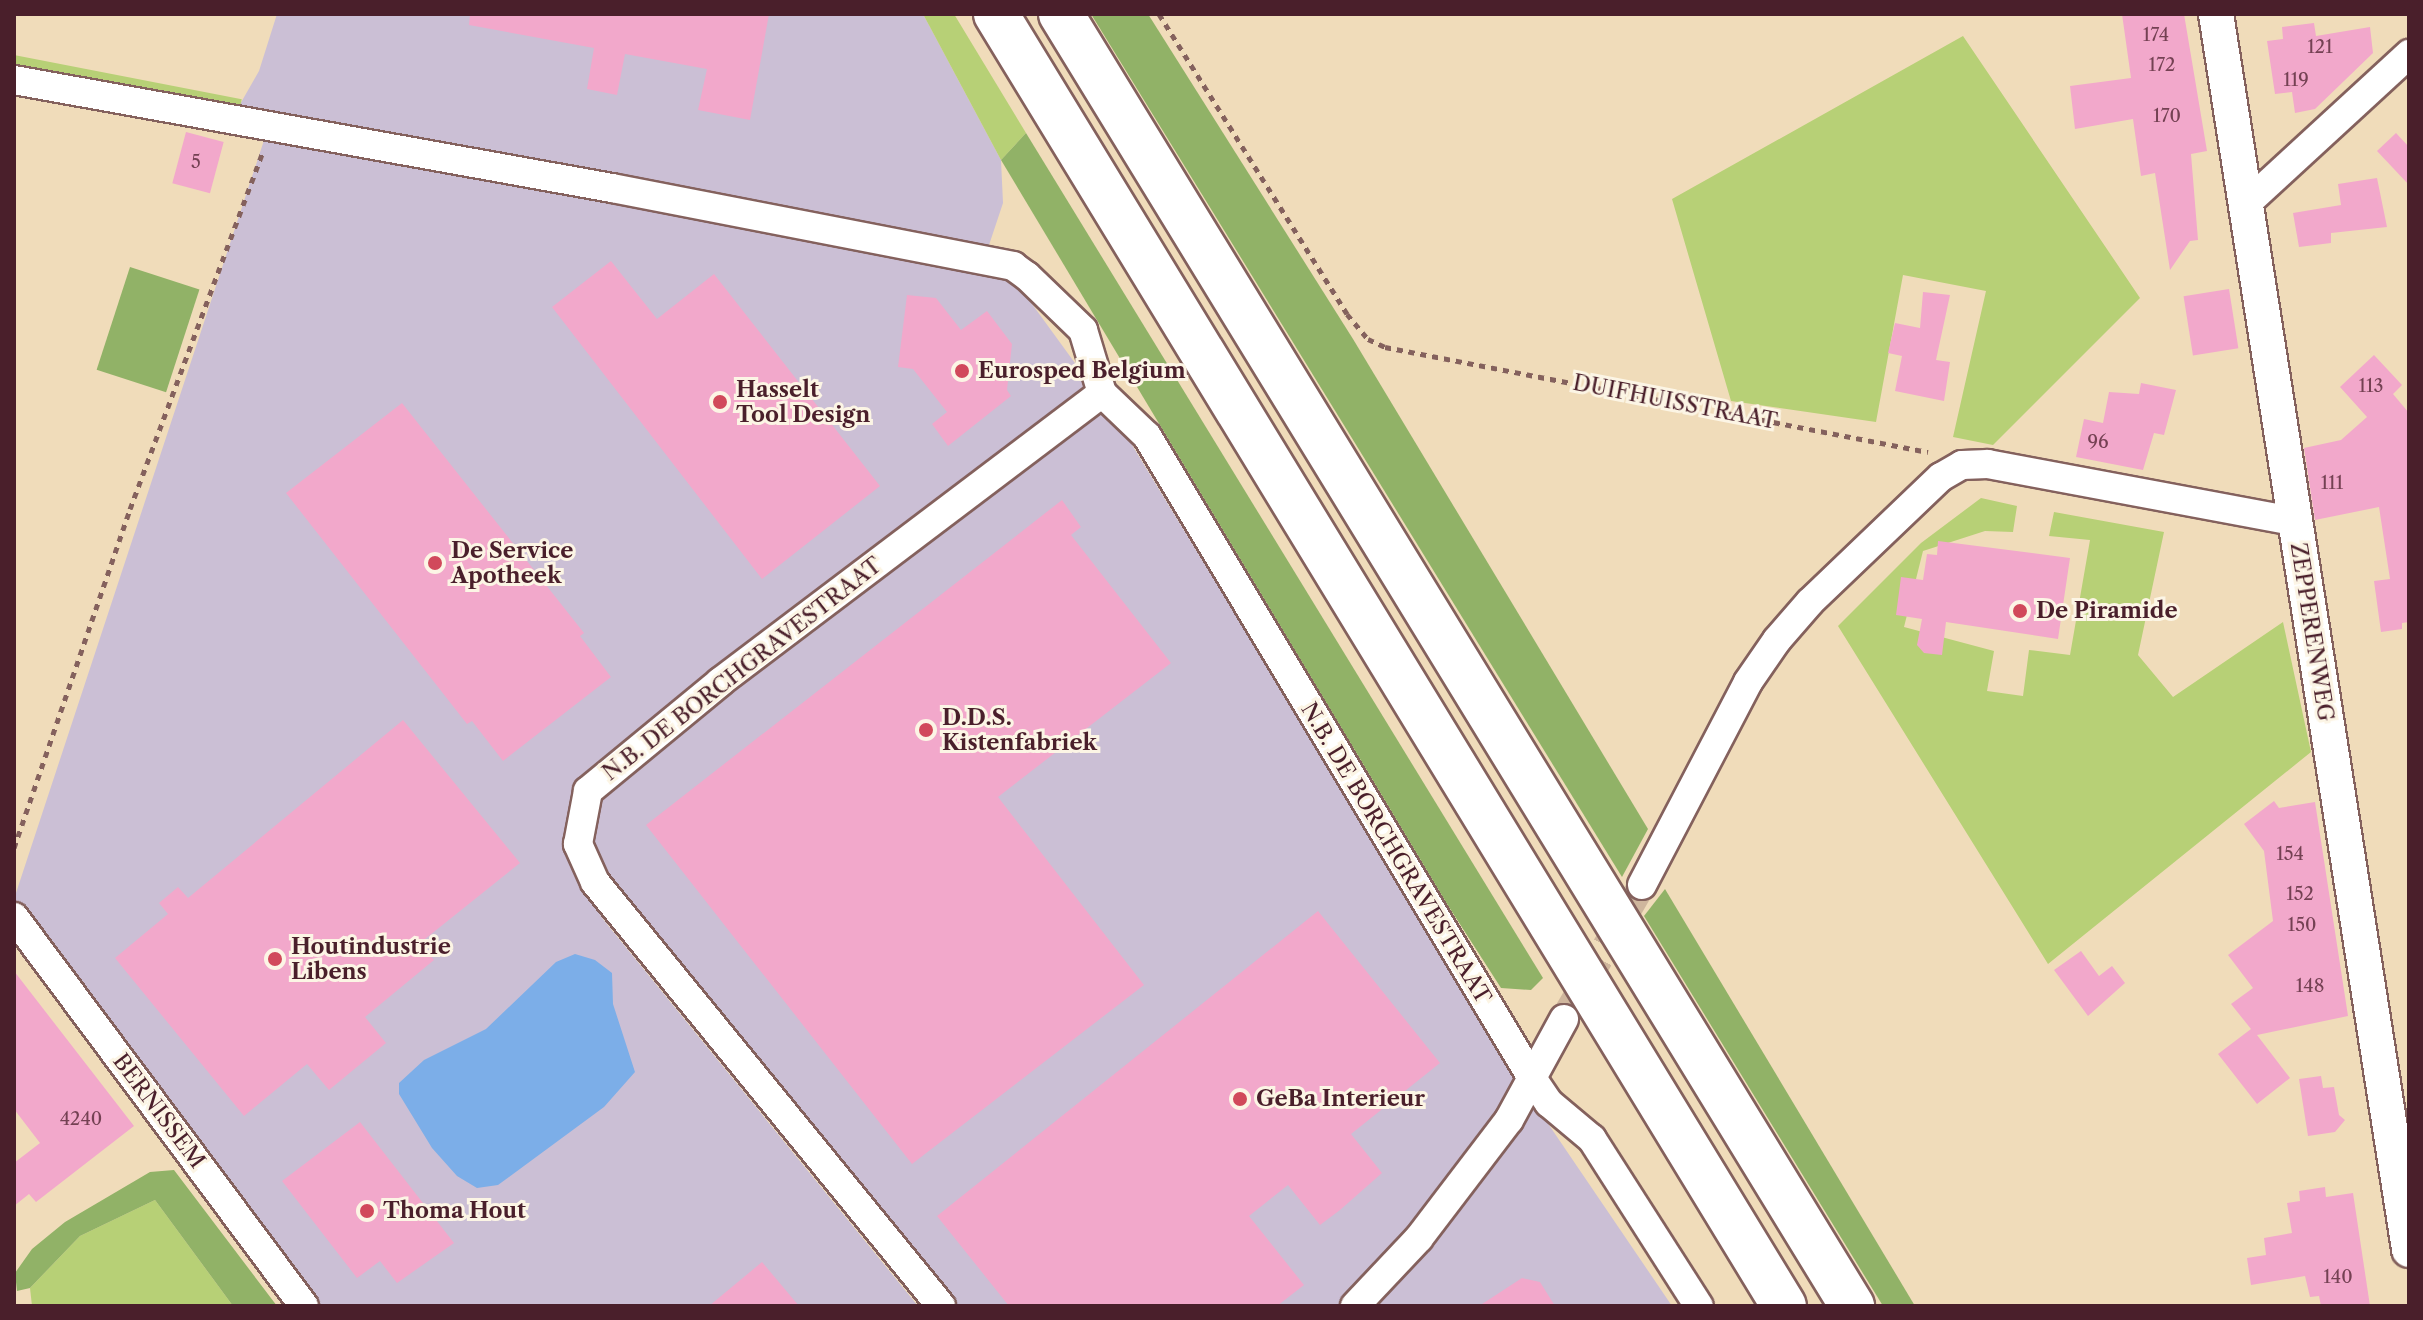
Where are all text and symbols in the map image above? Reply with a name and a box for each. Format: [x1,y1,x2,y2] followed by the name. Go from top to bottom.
[2143,24,2169,46] house number: 174
[2307,36,2333,58] house number: 121
[2149,54,2175,76] house number: 172
[2283,69,2309,91] house number: 119
[2153,105,2181,127] house number: 170
[191,151,201,173] house number: 5
[978,358,1186,384] place label: Eurosped Belgium
[953,362,971,380] marker: Eurosped Belgium
[1571,369,1779,435] street label: DUIFHUISSTRAAT
[2358,375,2384,397] house number: 113
[736,376,870,428] place label: Hasselt Tool Design
[711,393,729,411] marker: Hasselt Tool Design
[2087,431,2109,453] house number: 96
[2321,472,2343,494] house number: 111
[451,537,573,588] place label: De Service Apotheek
[2285,541,2339,723] street label: ZEPPERENWEG
[597,552,887,786] street label: N.B. DE BORCHGRAVESTRAAT
[426,554,444,572] marker: De Service Apotheek
[2036,598,2178,624] place label: De Piramide
[2011,602,2029,620] marker: De Piramide
[1295,698,1497,1008] street label: N.B. DE BORCHGRAVESTRAAT
[942,704,1097,756] place label: D.D.S. Kistenfabriek
[917,721,935,739] marker: D.D.S. Kistenfabriek
[2276,843,2304,865] house number: 154
[2286,883,2314,905] house number: 152
[2288,914,2316,936] house number: 150
[291,933,451,984] place label: Houtindustrie Libens
[266,950,284,968] marker: Houtindustrie Libens
[2296,975,2324,997] house number: 148
[107,1048,211,1174] street label: BERNISSEM
[1256,1086,1425,1112] place label: GeBa Interieur
[1231,1090,1249,1108] marker: GeBa Interieur
[60,1108,102,1130] house number: 4240
[383,1198,526,1224] place label: Thoma Hout
[358,1202,376,1220] marker: Thoma Hout
[2323,1266,2353,1288] house number: 140

